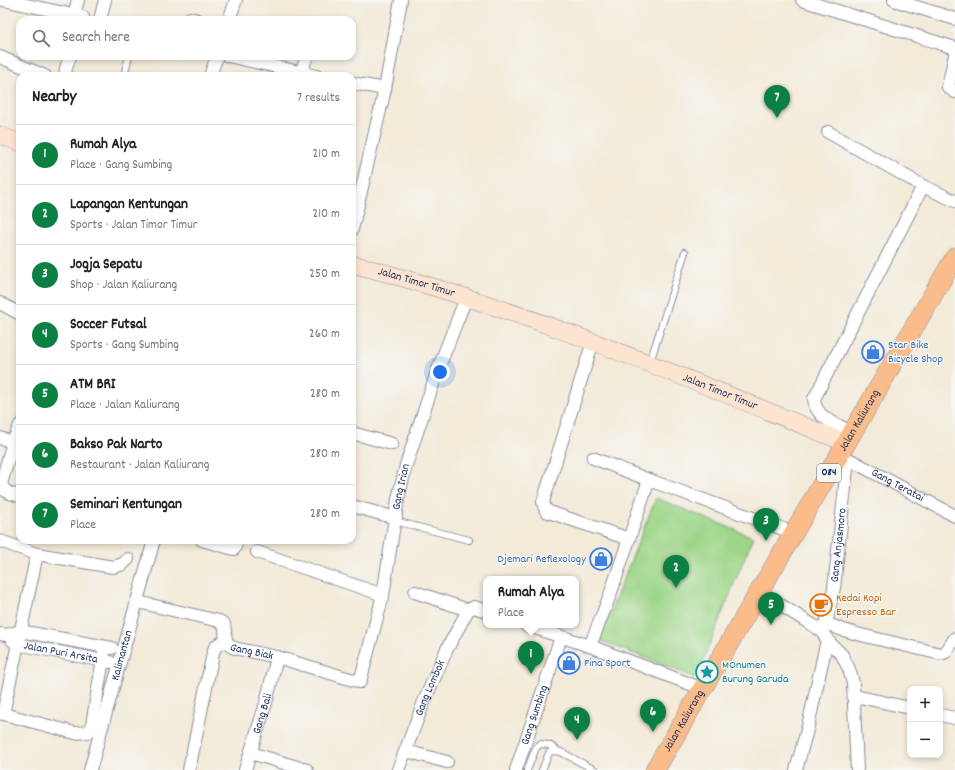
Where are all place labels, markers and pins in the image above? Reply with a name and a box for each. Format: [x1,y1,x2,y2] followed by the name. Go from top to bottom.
[764,85,790,118] pin: 7
[888,337,943,368] place label: Star Bike Bicycle Shop
[860,339,886,365] shop icon: Star Bike Bicycle Shop
[753,508,779,541] pin: 3
[588,546,614,572] shop icon: Djemari Reflexology
[498,551,587,568] place label: Djemari Reflexology
[663,555,689,588] pin: 2
[836,590,896,621] place label: Kedai Kopi Espresso Bar
[758,592,784,625] pin: 5
[808,592,834,618] cafe icon: Kedai Kopi Espresso Bar
[518,641,544,674] pin: 1
[556,650,582,676] shop icon: Fina Sport
[584,655,631,672] place label: Fina Sport
[722,657,789,688] place label: MOnumen Burung Garuda
[694,659,720,685] place icon: MOnumen Burung Garuda
[640,699,666,732] pin: 6
[564,707,590,740] pin: 4

